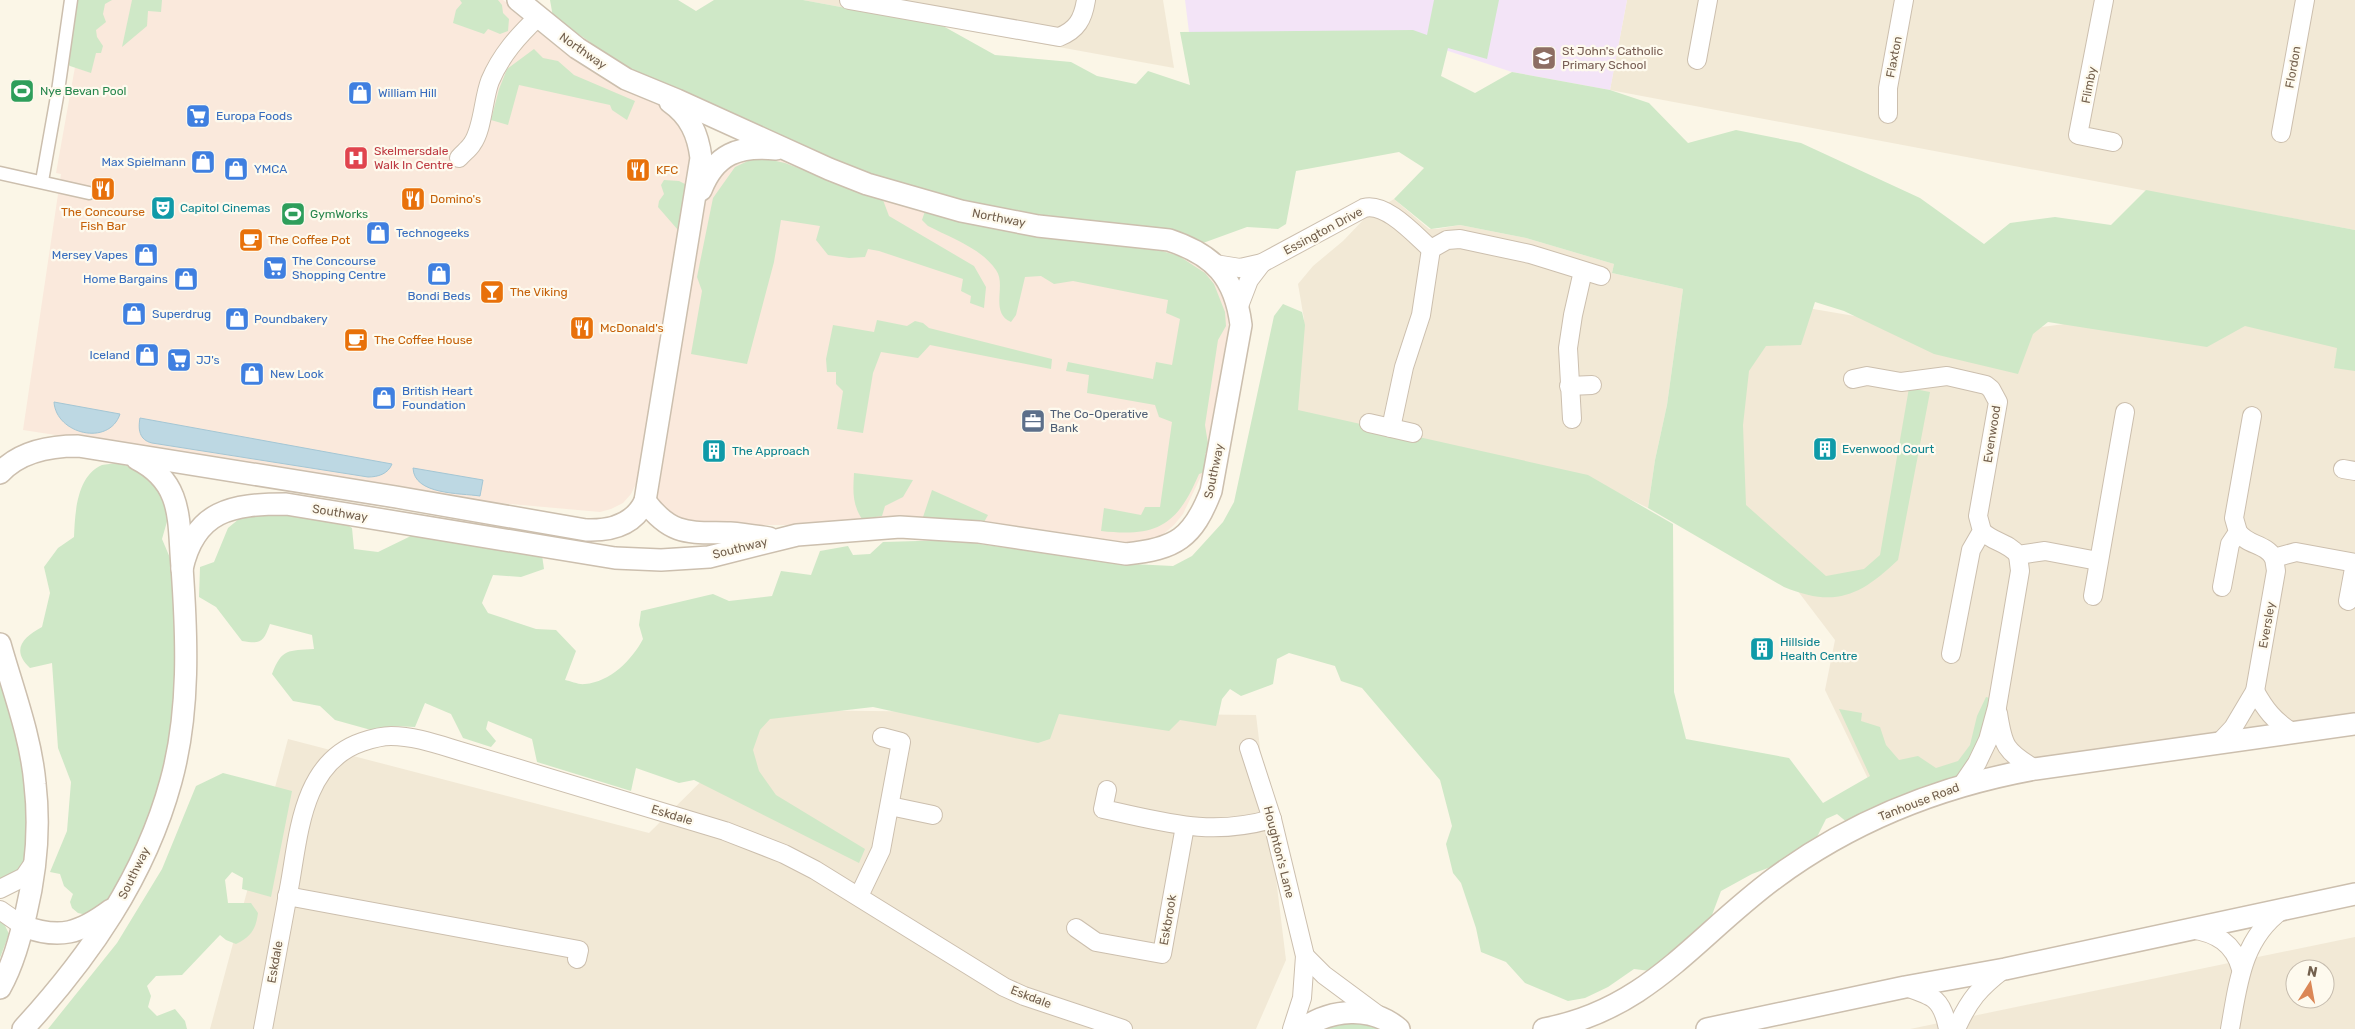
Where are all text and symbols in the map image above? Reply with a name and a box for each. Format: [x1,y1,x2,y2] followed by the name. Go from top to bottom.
[557,30,610,73] street label: Northway
[1883,35,1905,79] street label: Flaxton
[1562,44,1664,72] place label: St John's Catholic Primary School
[1531,45,1557,71] school or university icon: St John's Catholic Primary School
[2282,45,2304,89] street label: Flordon
[2079,65,2099,105] street label: Flimby
[9,78,35,104] sports icon: Nye Bevan Pool
[347,80,373,106] shop icon: William Hill
[40,84,127,98] place label: Nye Bevan Pool
[378,86,437,100] place label: William Hill
[185,103,211,129] supermarket icon: Europa Foods
[216,109,292,123] place label: Europa Foods
[374,144,453,172] place label: Skelmersdale Walk In Centre
[343,145,369,171] hospital icon: Skelmersdale Walk In Centre
[190,149,216,175] shop icon: Max Spielmann
[101,155,186,169] place label: Max Spielmann
[223,156,249,182] shop icon: YMCA
[625,157,651,183] restaurant icon: KFC
[254,162,287,176] place label: YMCA
[656,163,678,177] place label: KFC
[90,176,116,202] restaurant icon: The Concourse Fish Bar
[400,186,426,212] restaurant icon: Domino's
[430,192,481,206] place label: Domino's
[150,195,176,221] theatre icon: Capitol Cinemas
[180,201,270,215] place label: Capitol Cinemas
[280,201,306,227] sports icon: GymWorks
[1281,204,1365,258] street label: Essington Drive
[61,205,145,233] place label: The Concourse Fish Bar
[971,206,1027,230] street label: Northway
[310,207,368,221] place label: GymWorks
[365,220,391,246] shop icon: Technogeeks
[396,226,469,240] place label: Technogeeks
[238,227,264,253] cafe icon: The Coffee Pot
[268,233,350,247] place label: The Coffee Pot
[133,242,159,268] shop icon: Mersey Vapes
[52,248,128,262] place label: Mersey Vapes
[292,254,386,282] place label: The Concourse Shopping Centre
[262,255,288,281] supermarket icon: The Concourse Shopping Centre
[426,261,452,287] shop icon: Bondi Beds
[173,266,199,292] shop icon: Home Bargains
[83,272,168,286] place label: Home Bargains
[479,279,505,305] bar icon: The Viking
[510,285,568,299] place label: The Viking
[407,289,471,303] place label: Bondi Beds
[121,301,147,327] shop icon: Superdrug
[224,306,250,332] shop icon: Poundbakery
[152,307,211,321] place label: Superdrug
[254,312,328,326] place label: Poundbakery
[569,315,595,341] restaurant icon: McDonald's
[600,321,664,335] place label: McDonald's
[343,327,369,353] cafe icon: The Coffee House
[374,333,473,347] place label: The Coffee House
[134,342,160,368] shop icon: Iceland
[166,347,192,373] supermarket icon: JJ's
[89,348,130,362] place label: Iceland
[196,353,220,367] place label: JJ's
[239,361,265,387] shop icon: New Look
[270,367,325,381] place label: New Look
[402,384,473,412] place label: British Heart Foundation
[371,385,397,411] shop icon: British Heart Foundation
[1981,404,2003,464] street label: Evenwood
[1050,407,1148,435] place label: The Co-Operative Bank
[1020,408,1046,434] office icon: The Co-Operative Bank
[1812,436,1838,462] building icon: Evenwood Court
[701,438,727,464] building icon: The Approach
[1201,442,1227,500] street label: Southway
[1842,442,1934,456] place label: Evenwood Court
[732,444,810,458] place label: The Approach
[311,502,369,524] street label: Southway
[711,534,769,562] street label: Southway
[2256,600,2278,649] street label: Eversley
[1780,635,1858,663] place label: Hillside Health Centre
[1749,636,1775,662] building icon: Hillside Health Centre
[1877,780,1961,824] street label: Tanhouse Road
[650,802,695,828] street label: Eskdale
[1261,805,1297,900] street label: Houghton's Lane
[115,844,153,901] street label: Southway
[1157,893,1179,946] street label: Eskbrook
[264,939,286,984] street label: Eskdale
[2285,959,2335,1009] north arrow
[2306,962,2319,981] text: N
[1009,983,1054,1011] street label: Eskdale

